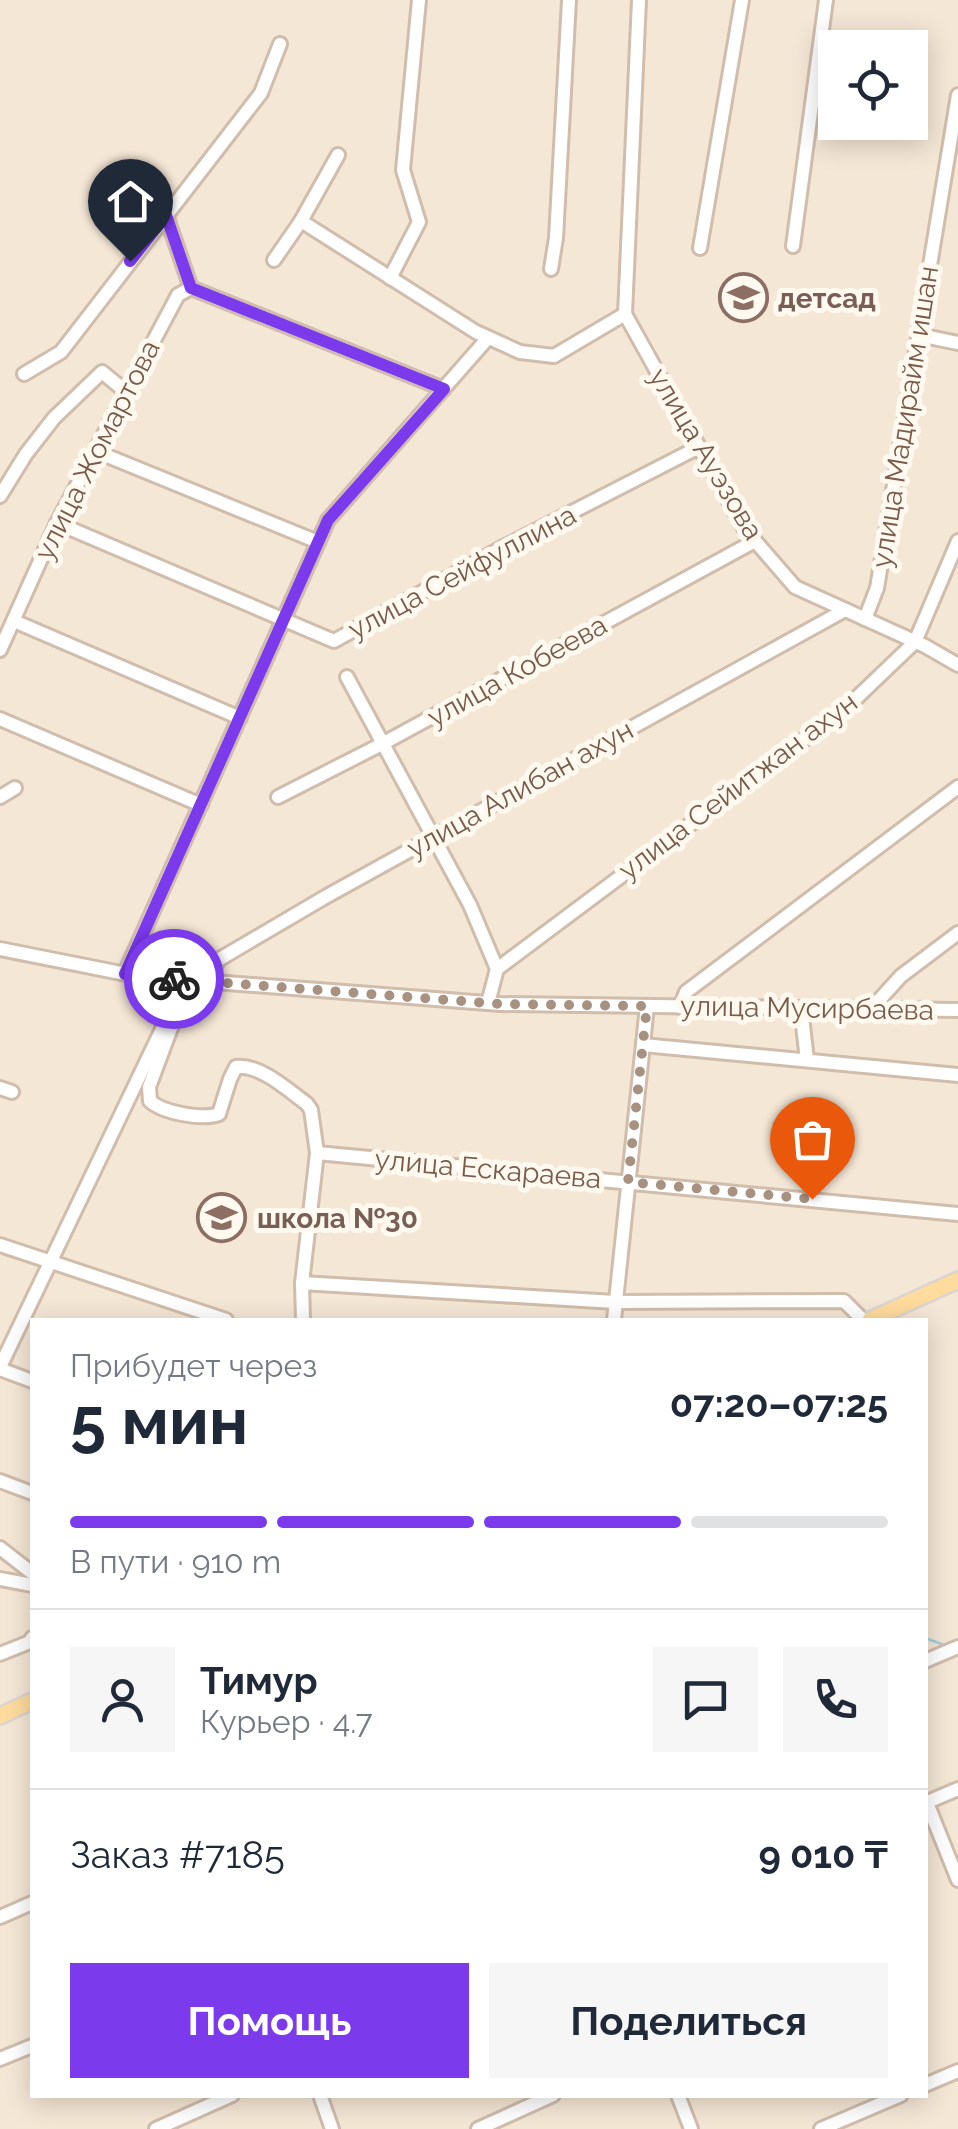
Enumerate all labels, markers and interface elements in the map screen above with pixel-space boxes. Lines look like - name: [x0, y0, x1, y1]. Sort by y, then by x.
- map controls: [818, 30, 928, 140]
- button: locate: [818, 30, 928, 140]
- pin: [88, 159, 173, 262]
- icon: home: [103, 174, 158, 229]
- street label: улица Мадирайм ишан: [865, 264, 945, 570]
- school or university icon: детсад: [717, 272, 769, 324]
- place label: детсад: [778, 282, 876, 315]
- street label: улица Жомартова: [27, 335, 167, 565]
- street label: улица Ауэзова: [642, 362, 770, 546]
- street label: улица Сейфуллина: [343, 498, 581, 646]
- street label: улица Кобеева: [422, 608, 612, 734]
- street label: улица Сейитжан ахун: [612, 685, 864, 887]
- street label: улица Алибан ахун: [401, 713, 639, 865]
- courier: [124, 929, 224, 1029]
- icon: bike: [147, 952, 202, 1007]
- street label: улица Мусирбаева: [680, 989, 934, 1027]
- pin: [770, 1097, 855, 1200]
- icon: bag: [785, 1112, 840, 1167]
- street label: улица Ескараева: [373, 1143, 603, 1195]
- school or university icon: школа №30: [196, 1192, 248, 1244]
- place label: школа №30: [257, 1202, 418, 1235]
- text: Прибудет через: [70, 1347, 317, 1384]
- text: 07:20–07:25: [670, 1381, 888, 1426]
- text: 5 мин: [70, 1383, 248, 1459]
- text: В пути · 910 m: [70, 1543, 281, 1580]
- button: person: [70, 1647, 175, 1752]
- button: chat: [653, 1647, 758, 1752]
- button: phone: [783, 1647, 888, 1752]
- text: Тимур: [200, 1658, 318, 1703]
- text: Курьер · 4.7: [200, 1703, 373, 1740]
- text: Заказ #7185: [70, 1832, 285, 1877]
- text: 9 010 ₸: [758, 1832, 888, 1877]
- button: Помощь: [70, 1963, 469, 2078]
- button: Поделиться: [489, 1963, 888, 2078]

